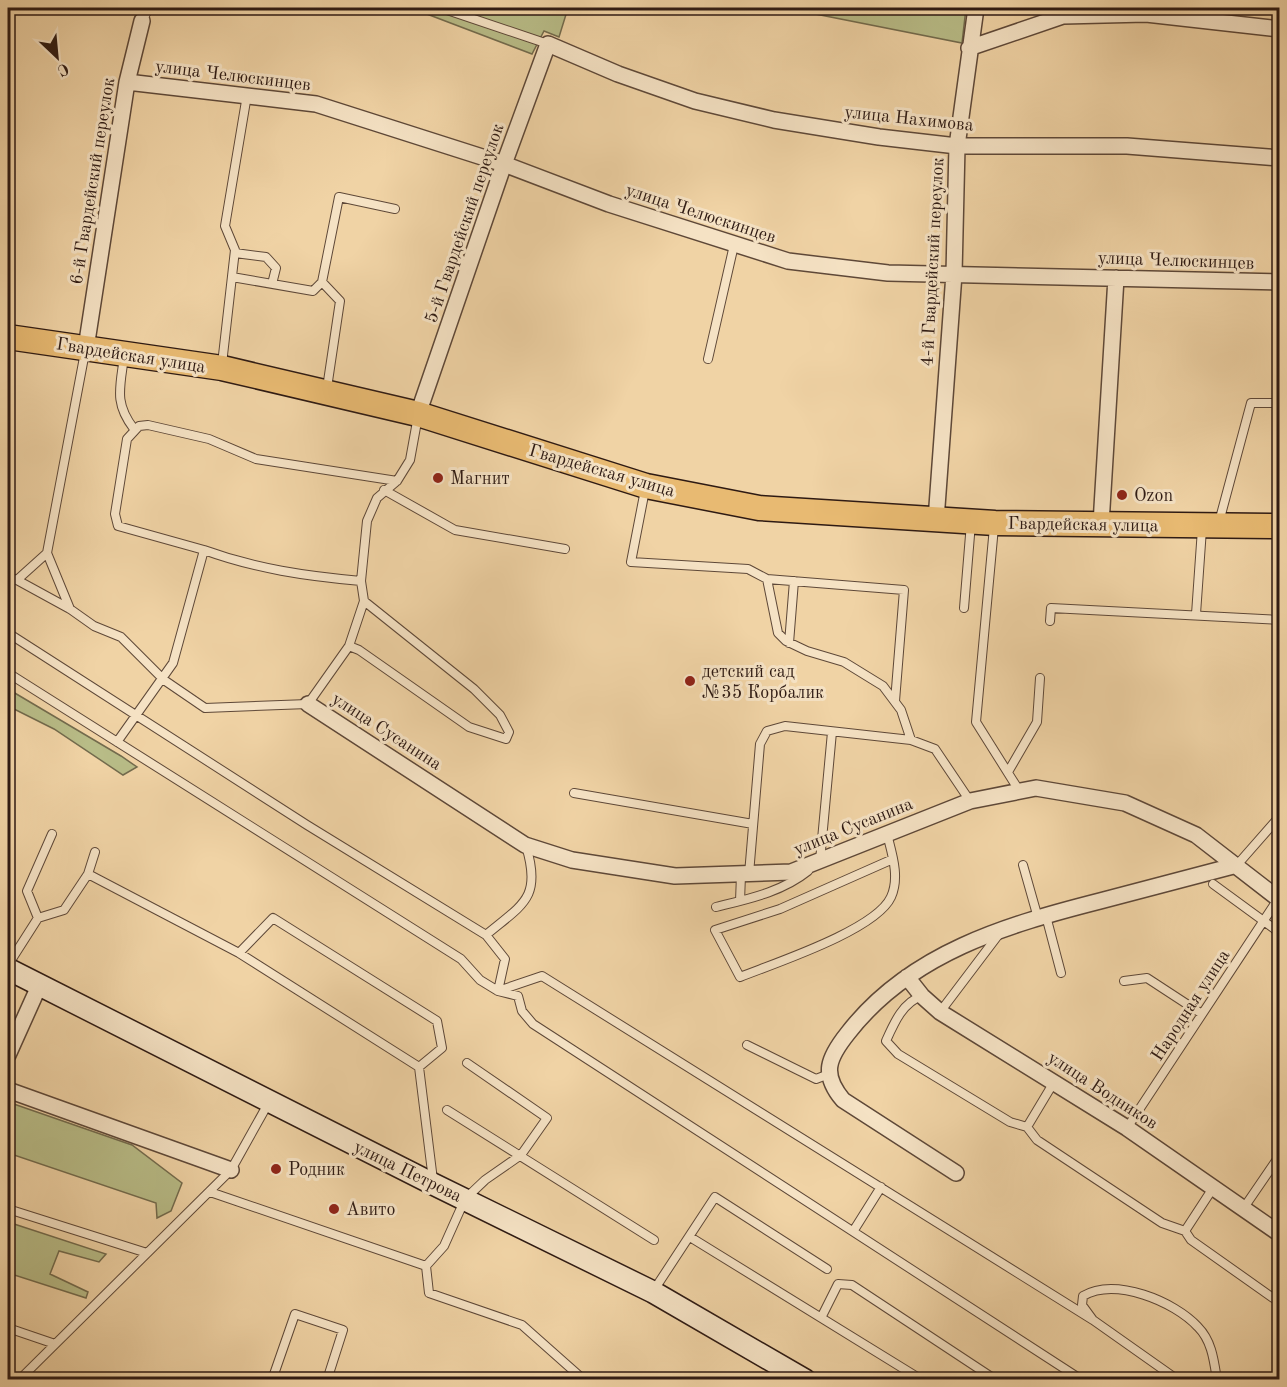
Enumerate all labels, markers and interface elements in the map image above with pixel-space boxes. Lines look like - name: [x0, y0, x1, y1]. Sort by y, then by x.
- north arrow: [27, 27, 87, 87]
- street label: улица Челюскинцев: [154, 58, 312, 94]
- text: С: [54, 59, 71, 78]
- street label: 6-й Гвардейский переулок: [68, 76, 118, 286]
- street label: улица Нахимова: [843, 103, 975, 135]
- street label: 5-й Гвардейский переулок: [422, 121, 508, 325]
- street label: 4-й Гвардейский переулок: [919, 157, 947, 367]
- street label: улица Челюскинцев: [623, 181, 778, 247]
- street label: улица Челюскинцев: [1097, 249, 1255, 273]
- street label: Гвардейская улица: [55, 335, 207, 377]
- street label: Гвардейская улица: [527, 441, 677, 500]
- place label: Магнит: [450, 470, 510, 488]
- marker: Магнит: [431, 471, 445, 485]
- place label: Ozon: [1134, 487, 1173, 505]
- marker: Ozon: [1115, 488, 1129, 502]
- street label: Гвардейская улица: [1007, 515, 1159, 535]
- place label: детский сад №35 Корбалик: [702, 663, 824, 702]
- marker: детский сад №35 Корбалик: [683, 674, 697, 688]
- street label: улица Сусанина: [328, 690, 445, 774]
- street label: улица Сусанина: [791, 795, 916, 859]
- street label: Народная улица: [1148, 947, 1234, 1064]
- street label: улица Водников: [1044, 1049, 1161, 1133]
- street label: улица Петрова: [351, 1138, 465, 1206]
- place label: Родник: [288, 1161, 345, 1179]
- marker: Родник: [269, 1162, 283, 1176]
- place label: Авито: [346, 1201, 396, 1219]
- marker: Авито: [327, 1202, 341, 1216]

